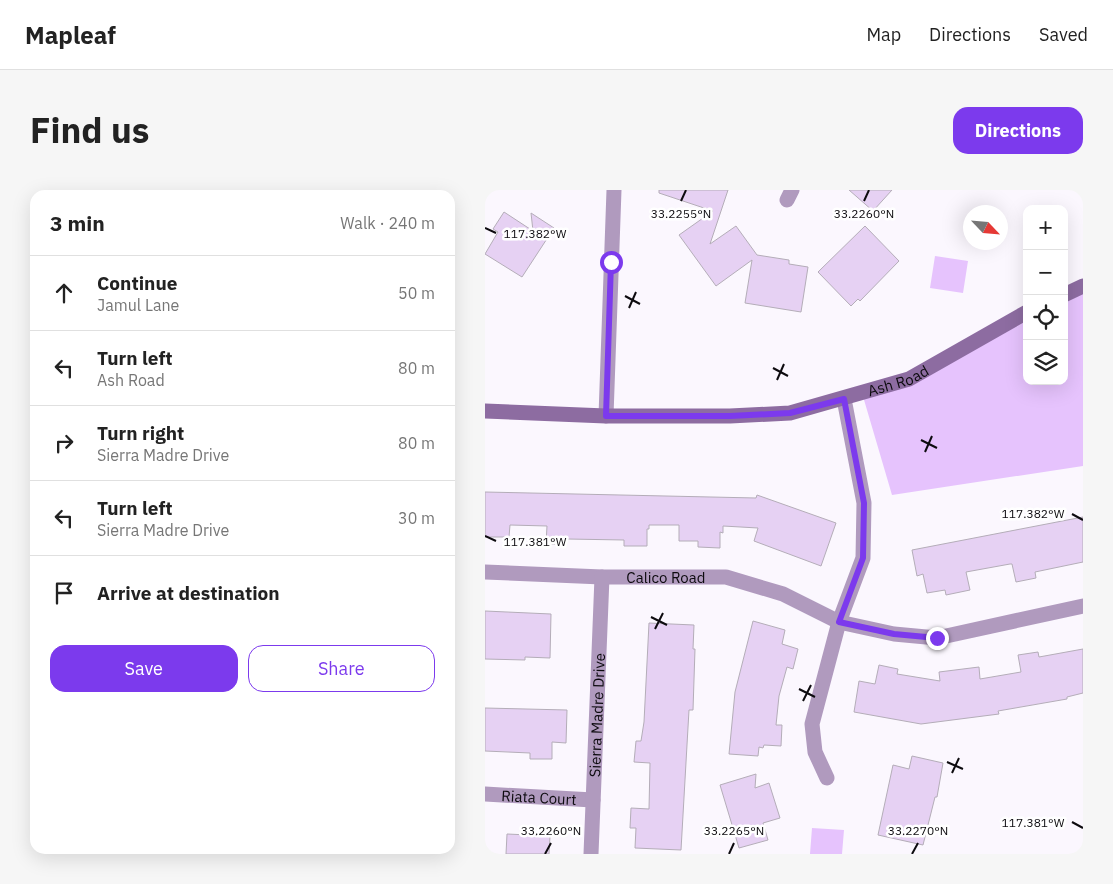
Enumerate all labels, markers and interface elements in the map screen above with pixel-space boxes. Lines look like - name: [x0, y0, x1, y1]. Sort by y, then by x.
- text: Mapleaf: [25, 19, 116, 51]
- text: Map: [866, 23, 901, 46]
- text: Directions: [929, 23, 1011, 46]
- text: Saved: [1039, 23, 1088, 46]
- text: Find us: [30, 107, 149, 153]
- button: Directions: [953, 107, 1083, 154]
- north arrow: [963, 205, 1008, 250]
- map controls: [1023, 205, 1068, 385]
- button: +: [1023, 205, 1068, 250]
- text: 33.2255°N: [651, 206, 711, 221]
- text: 33.2260°N: [834, 206, 894, 221]
- text: 3 min: [50, 209, 105, 237]
- text: Walk · 240 m: [340, 213, 435, 233]
- text: 117.382°W: [504, 226, 567, 241]
- button: −: [1023, 250, 1068, 295]
- route start: [600, 251, 623, 274]
- text: Continue: [97, 271, 177, 295]
- icon: ahead: [50, 279, 78, 307]
- text: 50 m: [398, 283, 435, 303]
- text: Jamul Lane: [97, 295, 179, 315]
- button: locate: [1023, 295, 1068, 340]
- button: layers: [1023, 340, 1068, 385]
- text: Turn left: [97, 346, 173, 370]
- icon: left: [50, 354, 78, 382]
- text: 80 m: [398, 358, 435, 378]
- street label: Ash Road: [865, 360, 932, 400]
- text: Ash Road: [97, 370, 165, 390]
- text: Turn right: [97, 421, 184, 445]
- icon: right: [50, 429, 78, 457]
- text: 80 m: [398, 433, 435, 453]
- text: Sierra Madre Drive: [97, 445, 229, 465]
- text: Turn left: [97, 496, 173, 520]
- icon: left: [50, 504, 78, 532]
- text: 117.382°W: [1002, 506, 1065, 521]
- text: 30 m: [398, 508, 435, 528]
- text: Sierra Madre Drive: [97, 520, 229, 540]
- text: 117.381°W: [504, 534, 567, 549]
- street label: Calico Road: [626, 568, 705, 587]
- icon: arrive: [50, 579, 78, 607]
- text: Arrive at destination: [97, 581, 280, 605]
- route end: [926, 627, 949, 650]
- button: Save: [50, 645, 238, 692]
- button: Share: [248, 645, 435, 692]
- street label: Sierra Madre Drive: [585, 653, 608, 778]
- street label: Riata Court: [501, 785, 577, 809]
- text: 117.381°W: [1002, 815, 1065, 830]
- text: 33.2260°N: [521, 823, 581, 838]
- text: 33.2265°N: [704, 823, 764, 838]
- text: 33.2270°N: [888, 823, 948, 838]

